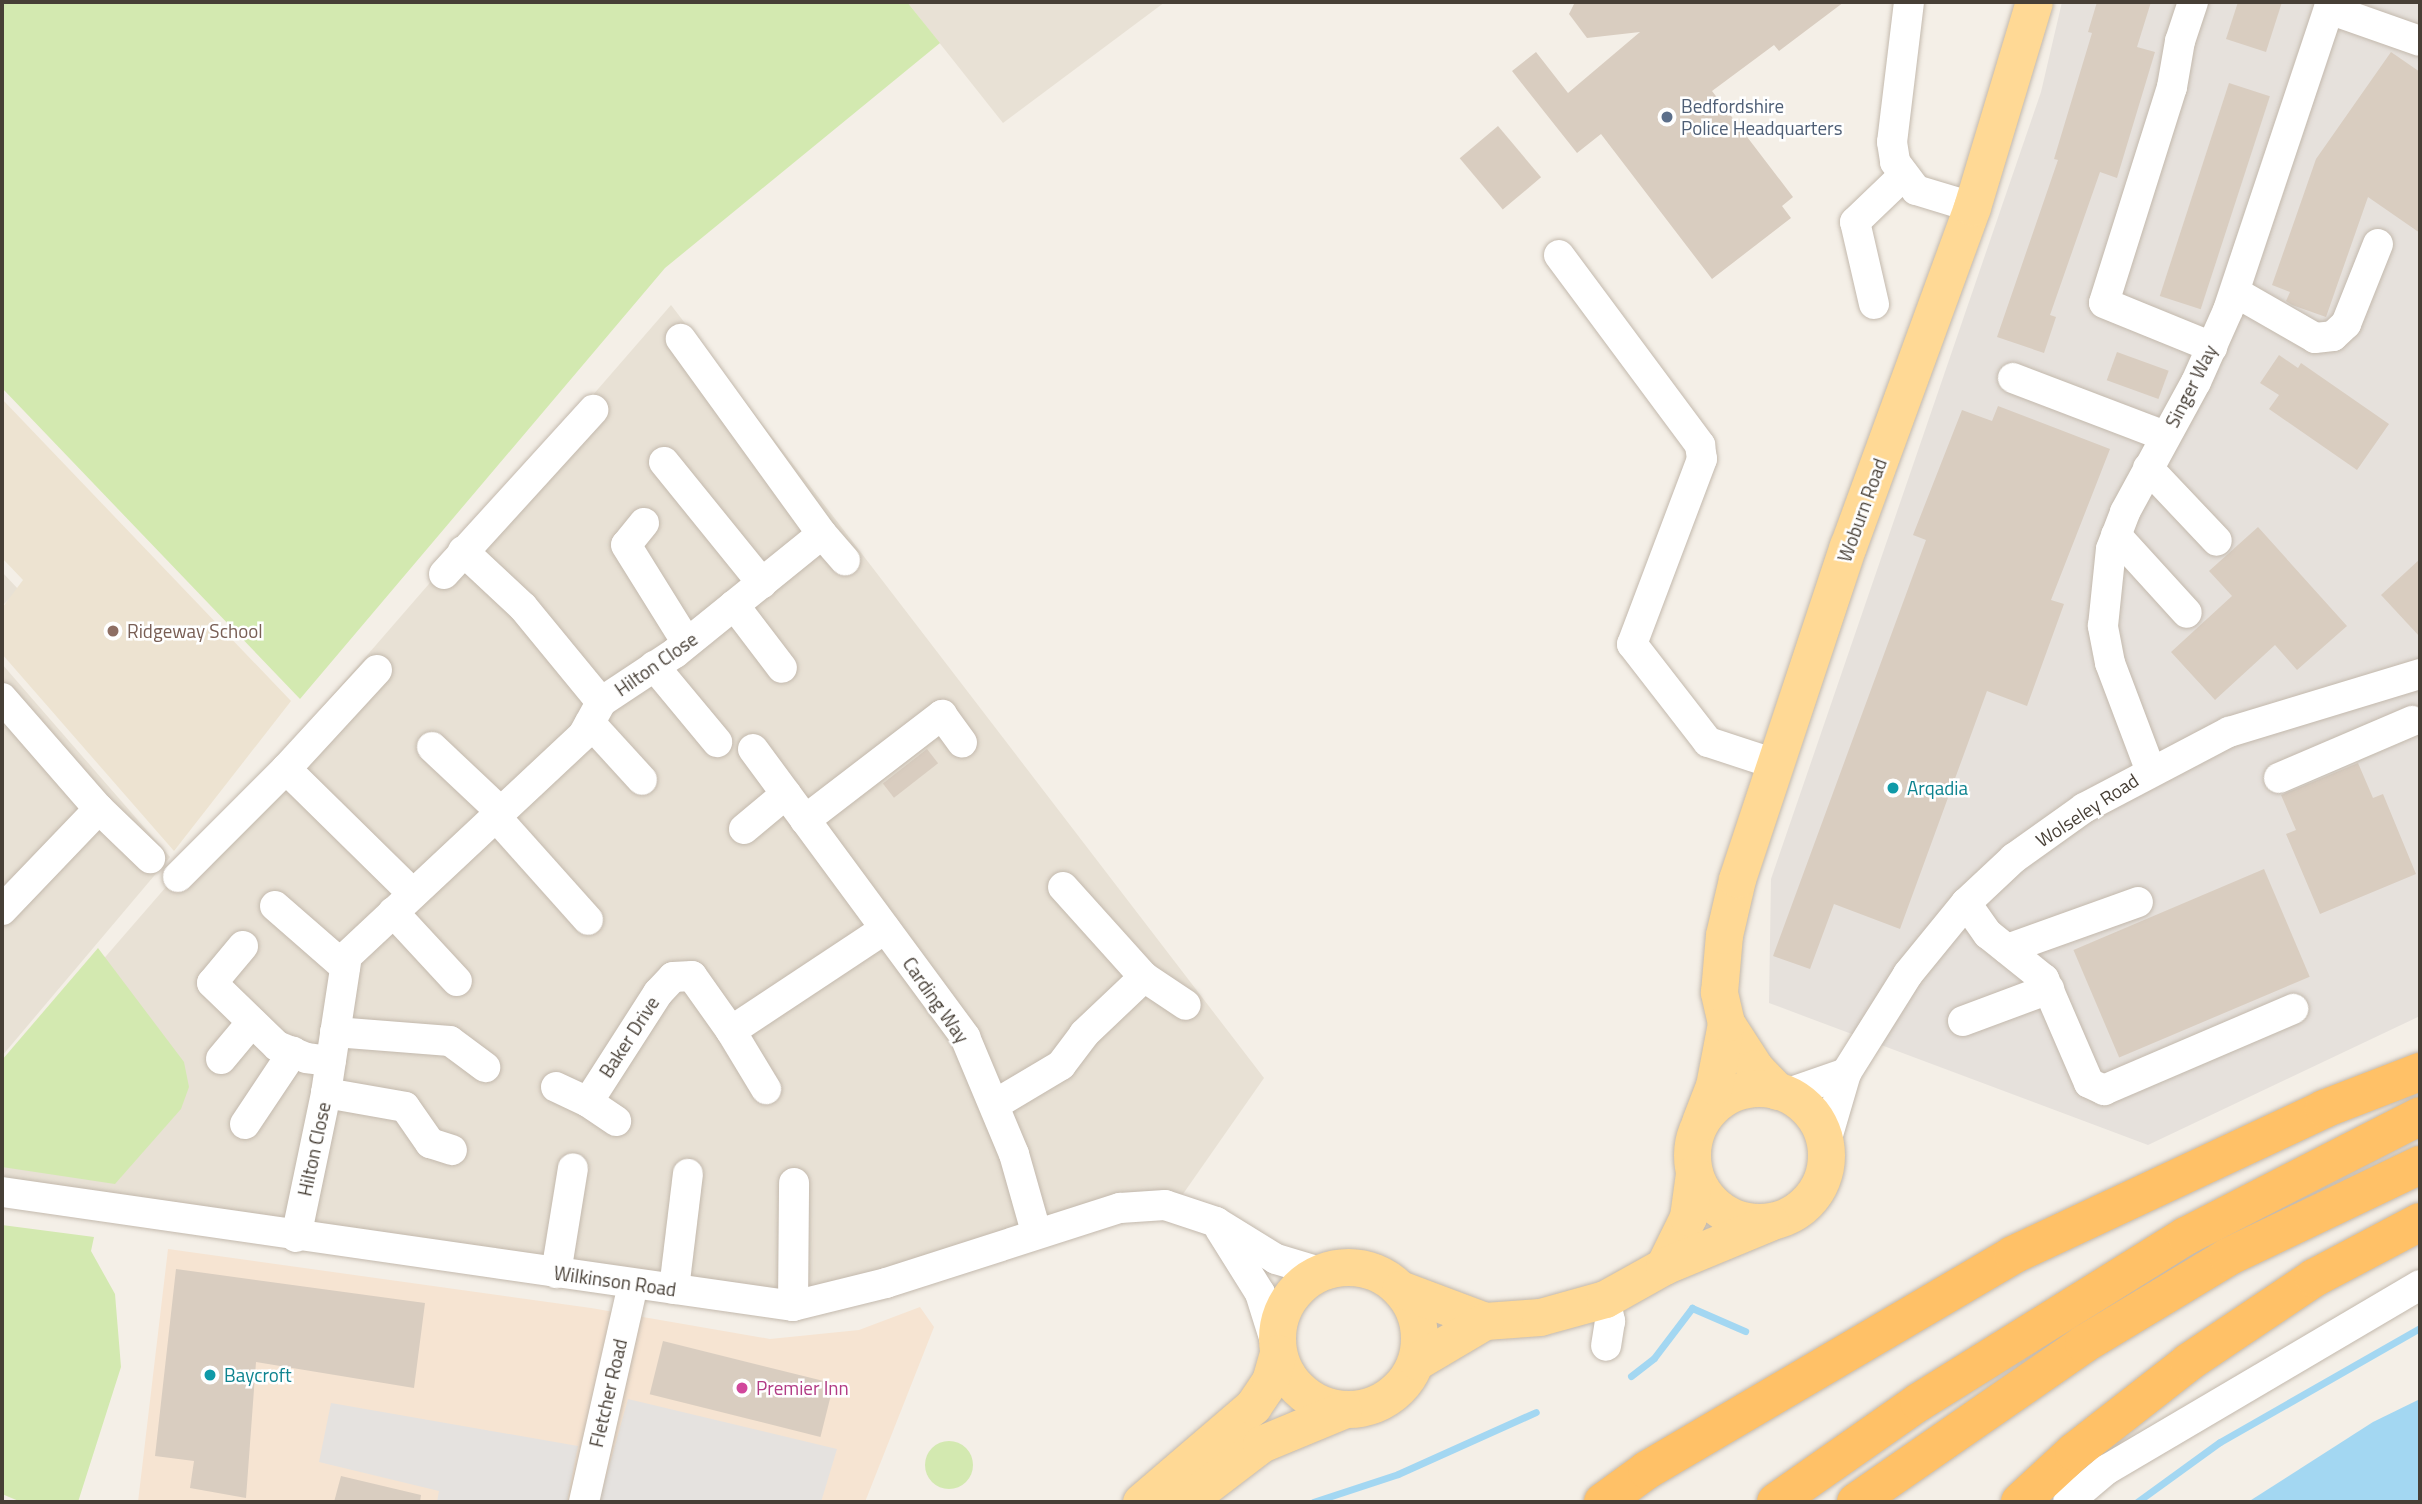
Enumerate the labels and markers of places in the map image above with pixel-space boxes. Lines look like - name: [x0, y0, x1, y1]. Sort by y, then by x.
- place label: Bedfordshire Police Headquarters: [1681, 95, 1842, 139]
- marker: Bedfordshire Police Headquarters: [1659, 109, 1675, 125]
- place label: Ridgeway School: [127, 620, 263, 642]
- marker: Ridgeway School: [105, 623, 121, 639]
- place label: Arqadia: [1907, 777, 1968, 799]
- marker: Arqadia: [1885, 780, 1901, 796]
- place label: Baycroft: [224, 1364, 292, 1386]
- marker: Baycroft: [202, 1367, 218, 1383]
- place label: Premier Inn: [756, 1377, 849, 1399]
- marker: Premier Inn: [734, 1380, 750, 1396]

